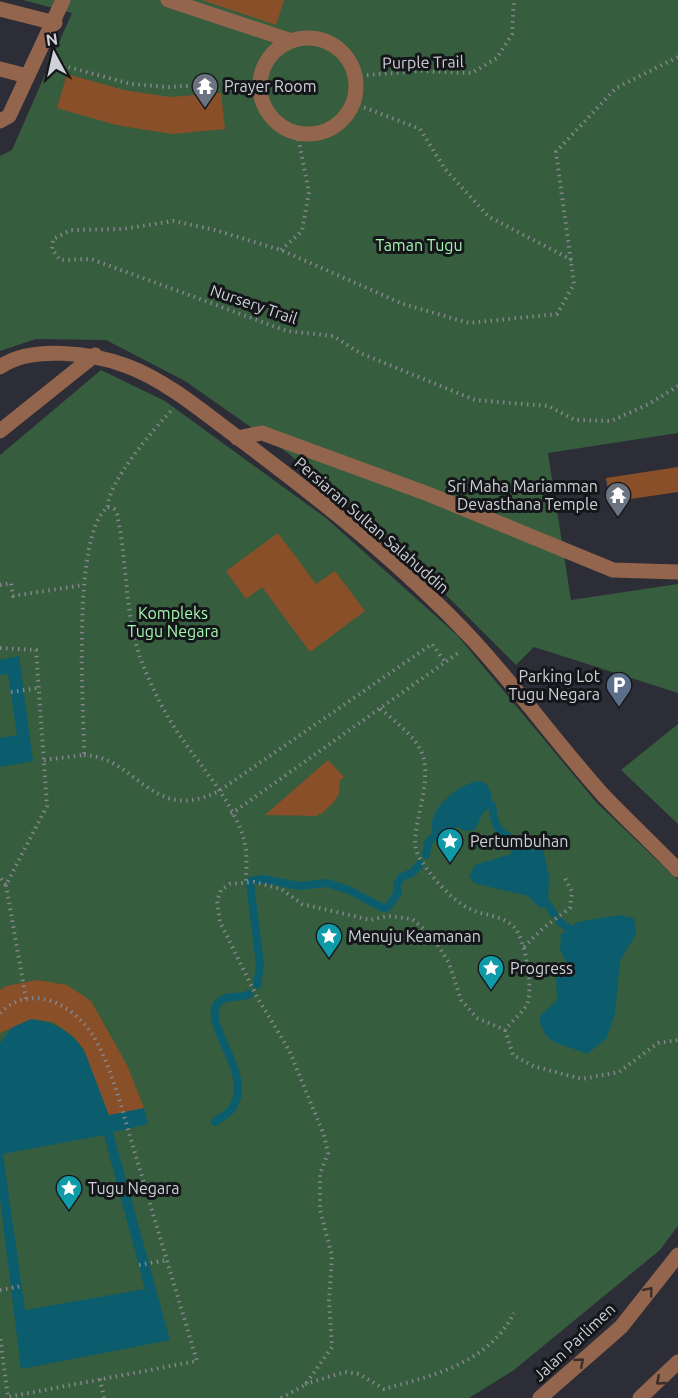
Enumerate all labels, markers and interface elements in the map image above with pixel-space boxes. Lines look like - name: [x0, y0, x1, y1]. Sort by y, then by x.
- north arrow: [24, 24, 84, 84]
- text: N: [45, 29, 59, 49]
- street label: Purple Trail: [382, 52, 464, 72]
- temple icon: Prayer Room: [190, 71, 220, 109]
- place label: Prayer Room: [224, 77, 317, 95]
- park label: Taman Tugu: [375, 236, 463, 254]
- street label: Nursery Trail: [208, 281, 300, 327]
- street label: Persiaran Sultan Salahuddin: [291, 453, 453, 597]
- place label: Sri Maha Mariamman Devasthana Temple: [448, 477, 598, 513]
- temple icon: Sri Maha Mariamman Devasthana Temple: [603, 480, 633, 518]
- park label: Kompleks Tugu Negara: [127, 604, 219, 640]
- place label: Parking Lot Tugu Negara: [508, 667, 601, 703]
- parking icon: Parking Lot Tugu Negara: [604, 670, 634, 708]
- place icon: Pertumbuhan: [435, 826, 465, 864]
- place label: Pertumbuhan: [470, 832, 568, 850]
- place icon: Menuju Keamanan: [314, 921, 344, 959]
- place label: Menuju Keamanan: [348, 927, 481, 945]
- place icon: Progress: [476, 953, 506, 991]
- place label: Progress: [510, 959, 573, 977]
- place icon: Tugu Negara: [54, 1173, 84, 1211]
- place label: Tugu Negara: [88, 1179, 180, 1197]
- one-way arrow: [642, 1287, 653, 1298]
- street label: Jalan Parlimen: [529, 1300, 619, 1384]
- one-way arrow: [573, 1359, 584, 1370]
- one-way arrow: [656, 1374, 667, 1385]

